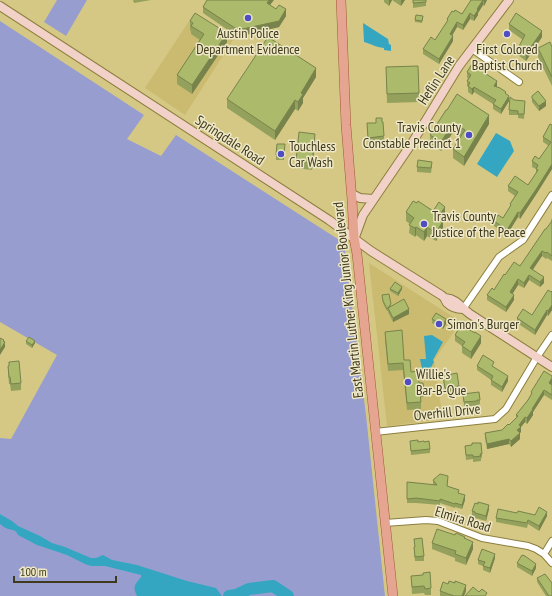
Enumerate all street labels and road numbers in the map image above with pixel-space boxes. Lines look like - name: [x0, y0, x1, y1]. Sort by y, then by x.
- street label: Heflin Lane: [413, 52, 459, 108]
- street label: Springdale Road: [192, 111, 268, 169]
- street label: East Martin Luther King Junior Boulevard: [329, 201, 367, 399]
- street label: Overhill Drive: [413, 400, 481, 424]
- street label: Elmira Road: [433, 502, 493, 536]

